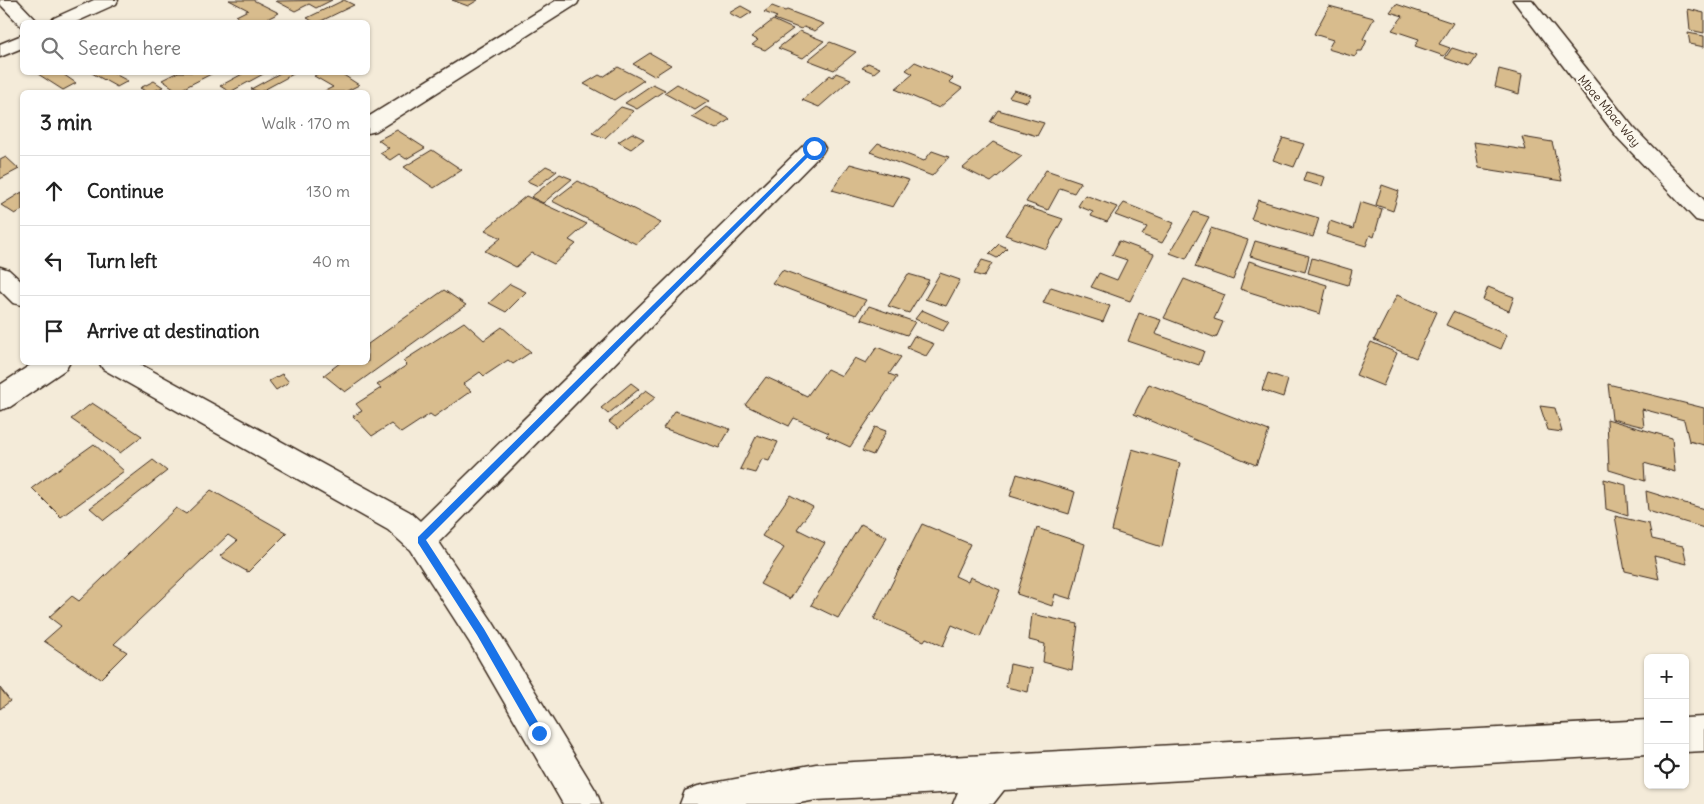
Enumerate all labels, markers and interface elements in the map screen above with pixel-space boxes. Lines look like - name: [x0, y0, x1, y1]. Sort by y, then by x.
- search box: [20, 20, 370, 75]
- icon: search: [38, 34, 66, 62]
- text: Search here: [78, 36, 181, 60]
- street label: Mbae Mbae Way: [1575, 72, 1644, 150]
- text: 3 min: [40, 109, 92, 136]
- text: Walk · 170 m: [261, 113, 350, 133]
- route start: [803, 137, 826, 160]
- icon: ahead: [40, 177, 68, 205]
- text: Continue: [87, 179, 164, 203]
- text: 130 m: [306, 181, 350, 201]
- icon: left: [40, 247, 68, 275]
- text: Turn left: [87, 249, 157, 273]
- text: 40 m: [312, 251, 350, 271]
- icon: arrive: [40, 317, 68, 345]
- text: Arrive at destination: [87, 319, 260, 343]
- map controls: [1644, 654, 1689, 789]
- button: +: [1644, 654, 1689, 699]
- button: −: [1644, 699, 1689, 744]
- route end: [528, 722, 551, 745]
- button: locate: [1644, 744, 1689, 789]

